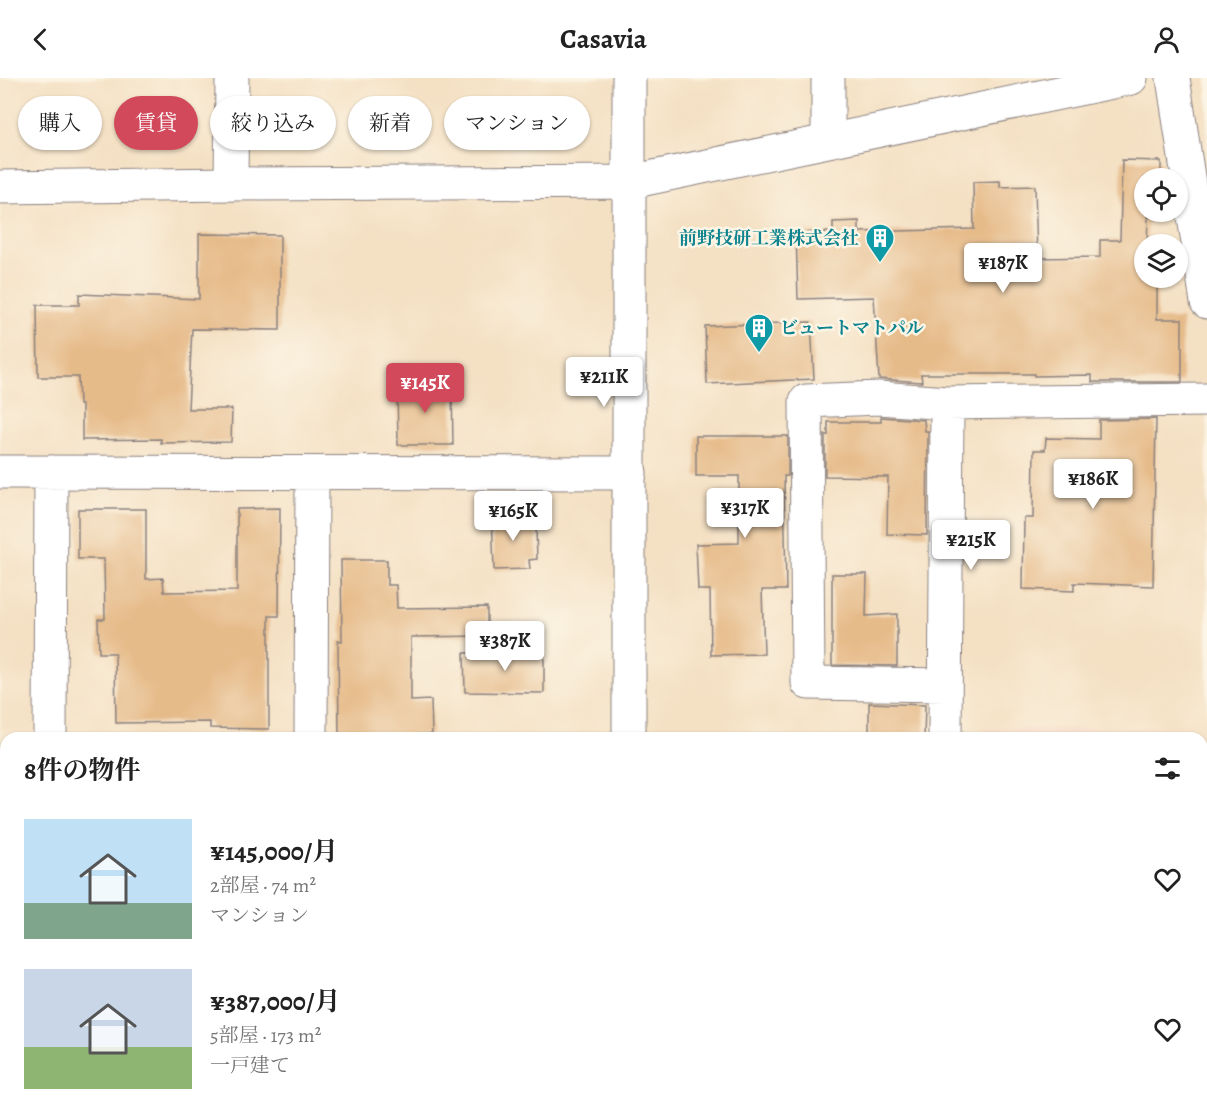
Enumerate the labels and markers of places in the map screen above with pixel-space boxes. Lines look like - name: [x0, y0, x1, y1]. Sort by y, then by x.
- building icon: 前野技研工業株式会社: [864, 222, 896, 264]
- place label: 前野技研工業株式会社: [679, 226, 859, 250]
- pin: ¥187K: [961, 243, 1045, 294]
- building icon: ビュートマトパル: [743, 312, 775, 354]
- place label: ビュートマトパル: [780, 316, 924, 340]
- pin: ¥211K: [562, 357, 646, 408]
- pin: ¥145K: [383, 363, 467, 414]
- pin: ¥186K: [1051, 459, 1135, 510]
- pin: ¥317K: [703, 488, 787, 539]
- pin: ¥165K: [471, 491, 555, 542]
- pin: ¥215K: [929, 520, 1013, 571]
- pin: ¥387K: [463, 621, 547, 672]

